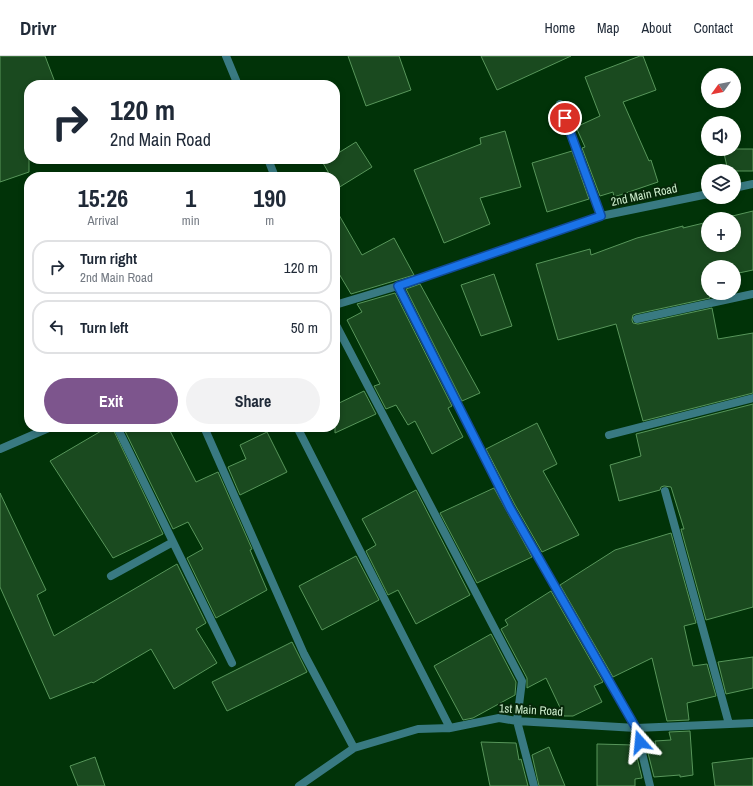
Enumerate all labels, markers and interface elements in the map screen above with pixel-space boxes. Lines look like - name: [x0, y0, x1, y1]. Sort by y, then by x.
- text: Drivr: [20, 15, 56, 41]
- text: Home: [544, 19, 575, 37]
- text: Map: [597, 19, 619, 37]
- text: About: [641, 19, 671, 37]
- text: Contact: [693, 19, 733, 37]
- north arrow: [701, 68, 741, 108]
- map controls: [701, 68, 741, 300]
- text: 120 m: [110, 91, 175, 129]
- icon: right: [44, 96, 96, 148]
- pin: [548, 101, 582, 135]
- icon: arrive: [554, 107, 576, 129]
- button: sound: [701, 116, 741, 156]
- text: 2nd Main Road: [110, 127, 211, 152]
- button: layers: [701, 164, 741, 204]
- street label: 2nd Main Road: [609, 180, 679, 210]
- text: 15:26: [78, 182, 128, 214]
- text: 1: [185, 182, 196, 214]
- text: 190: [253, 182, 286, 214]
- text: Arrival: [88, 212, 118, 229]
- text: min: [182, 212, 200, 229]
- text: m: [265, 212, 274, 229]
- button: +: [701, 212, 741, 252]
- text: Turn right: [80, 248, 137, 269]
- icon: right: [46, 256, 68, 278]
- text: 120 m: [284, 257, 318, 278]
- button: −: [701, 260, 741, 300]
- text: 2nd Main Road: [80, 269, 153, 286]
- icon: left: [46, 316, 68, 338]
- text: Turn left: [80, 317, 128, 338]
- text: 50 m: [291, 317, 318, 338]
- button: Exit: [44, 378, 178, 424]
- button: Share: [186, 378, 320, 424]
- street label: 1st Main Road: [499, 700, 563, 720]
- position arrow: [619, 721, 661, 763]

